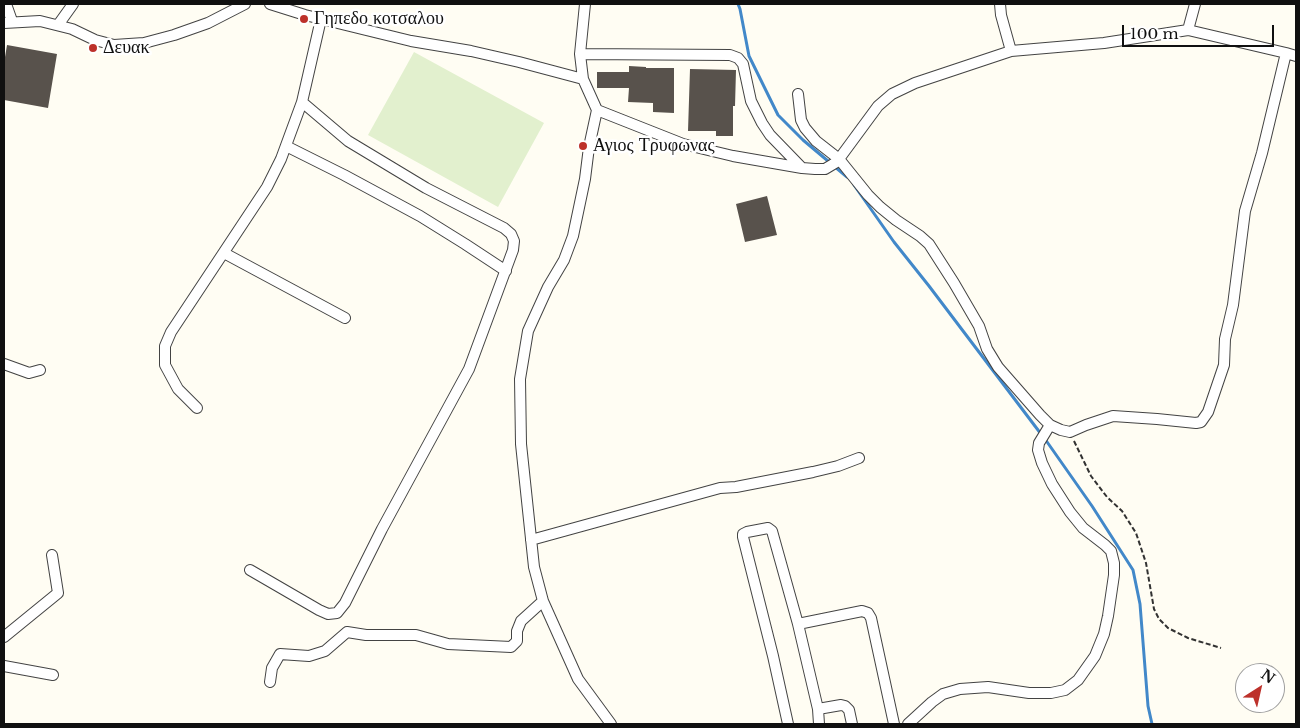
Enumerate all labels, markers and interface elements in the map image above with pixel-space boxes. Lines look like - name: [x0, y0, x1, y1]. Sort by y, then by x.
- place label: Γηπεδο κοτσαλου: [314, 8, 444, 30]
- marker: Γηπεδο κοτσαλου: [298, 13, 310, 25]
- scale bar: [1125, 15, 1278, 47]
- text: 100 m: [1130, 24, 1179, 43]
- place label: Δευακ: [103, 37, 150, 59]
- marker: Δευακ: [87, 42, 99, 54]
- place label: Αγιος Τρυφωνας: [593, 135, 715, 157]
- marker: Αγιος Τρυφωνας: [577, 140, 589, 152]
- north arrow: [1235, 663, 1285, 713]
- text: N: [1257, 665, 1279, 688]

